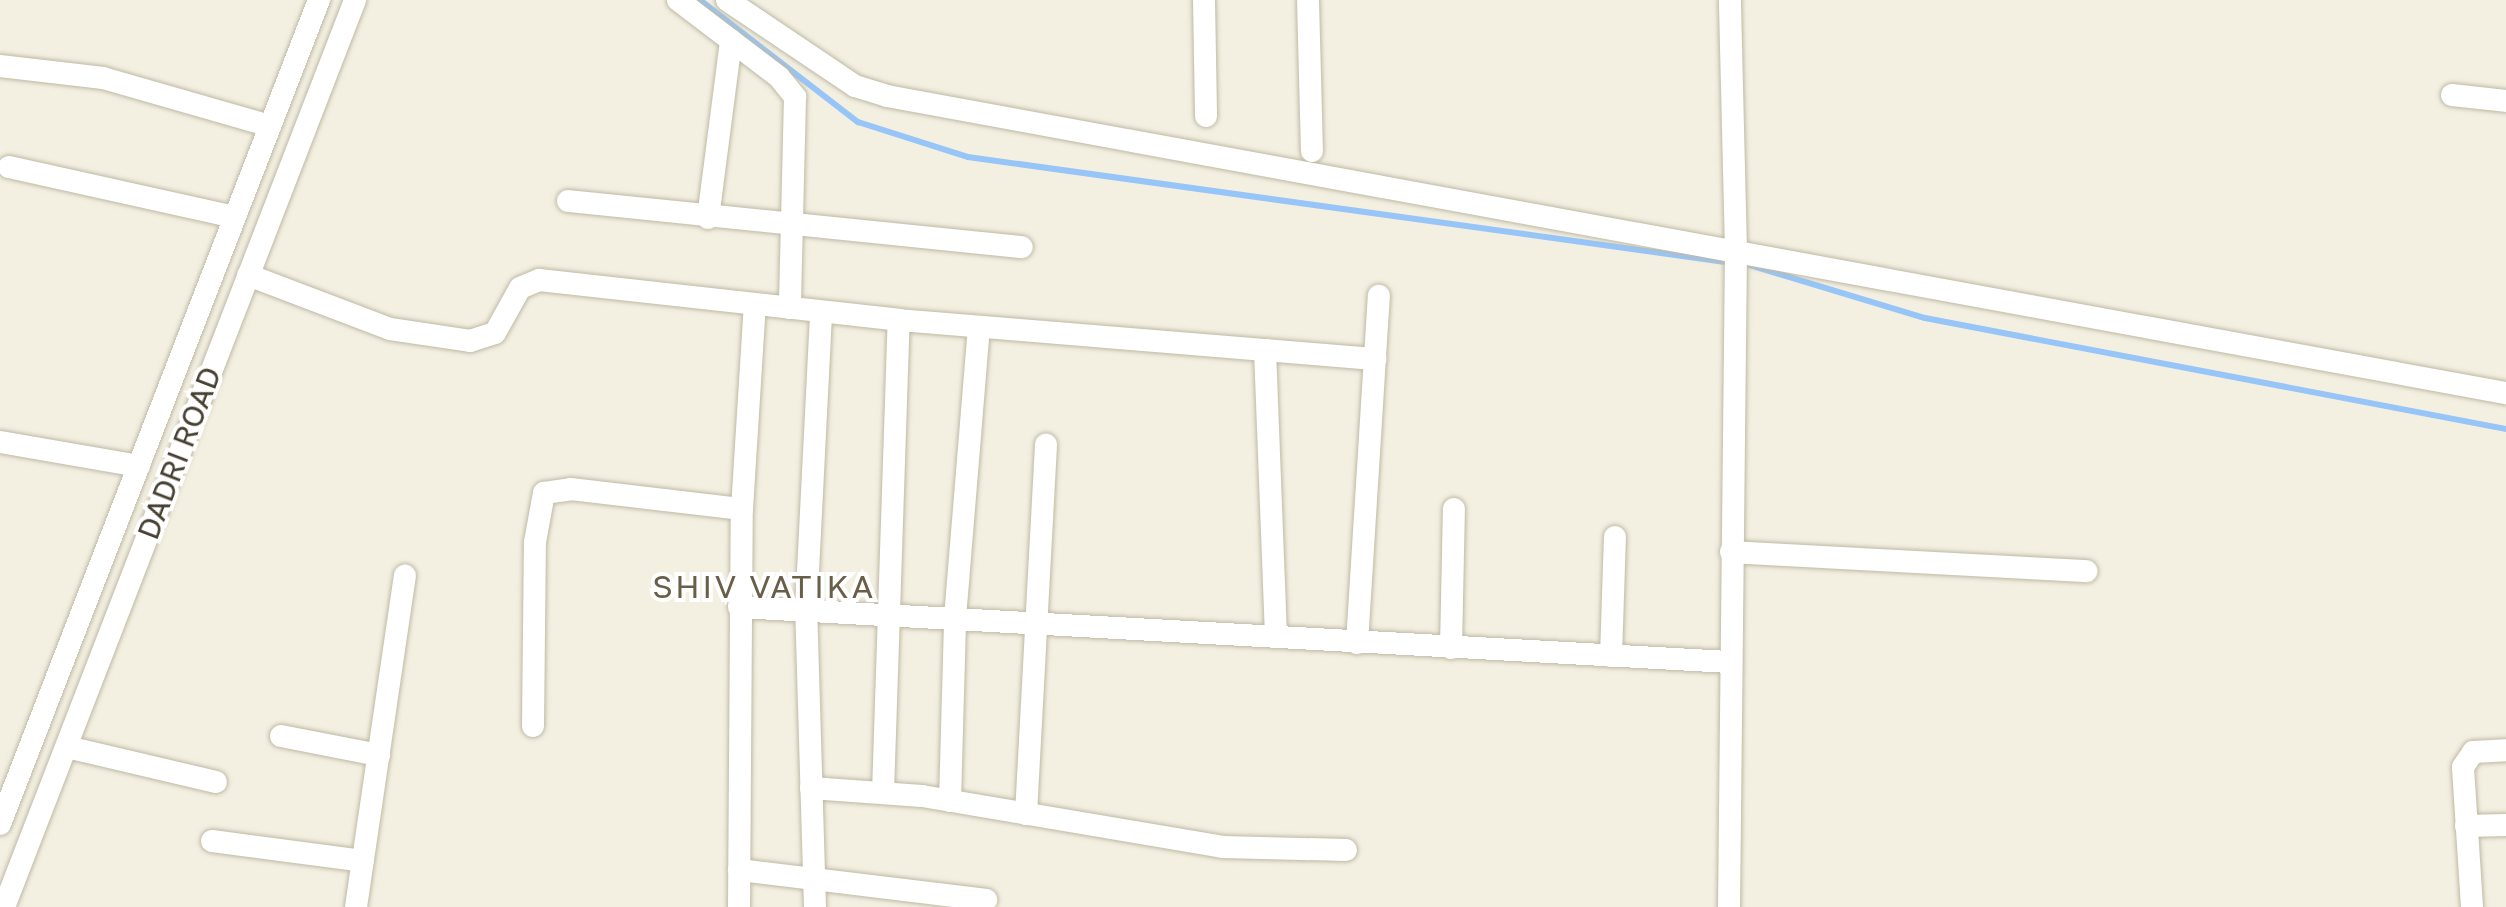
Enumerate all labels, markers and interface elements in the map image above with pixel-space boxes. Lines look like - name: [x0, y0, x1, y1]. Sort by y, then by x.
- street label: DADRI ROAD: [130, 362, 228, 544]
- district label: SHIV VATIKA: [652, 567, 876, 605]

